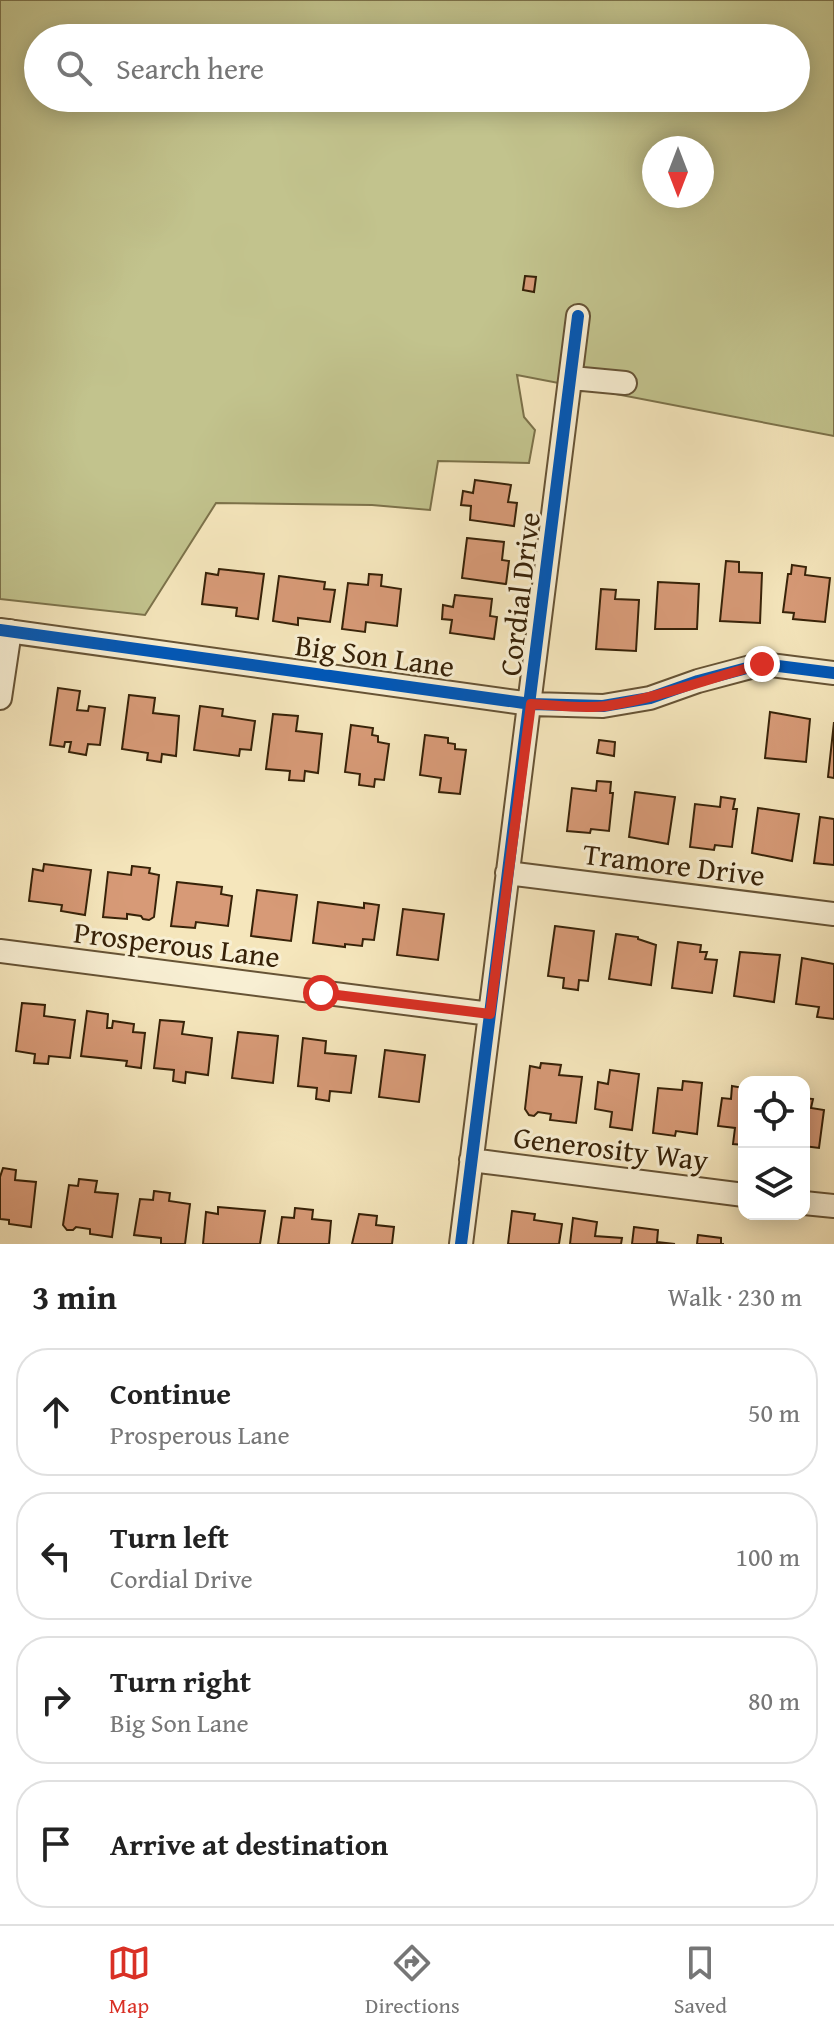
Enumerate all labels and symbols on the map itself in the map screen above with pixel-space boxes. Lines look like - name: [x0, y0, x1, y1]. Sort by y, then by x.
- north arrow: [642, 136, 714, 208]
- street label: Cordial Drive: [487, 510, 551, 678]
- street label: Big Son Lane: [293, 622, 457, 688]
- route end: [744, 646, 780, 682]
- street label: Tramore Drive: [581, 831, 767, 897]
- street label: Prosperous Lane: [71, 910, 283, 978]
- route start: [303, 975, 339, 1011]
- street label: Generosity Way: [511, 1114, 711, 1182]

